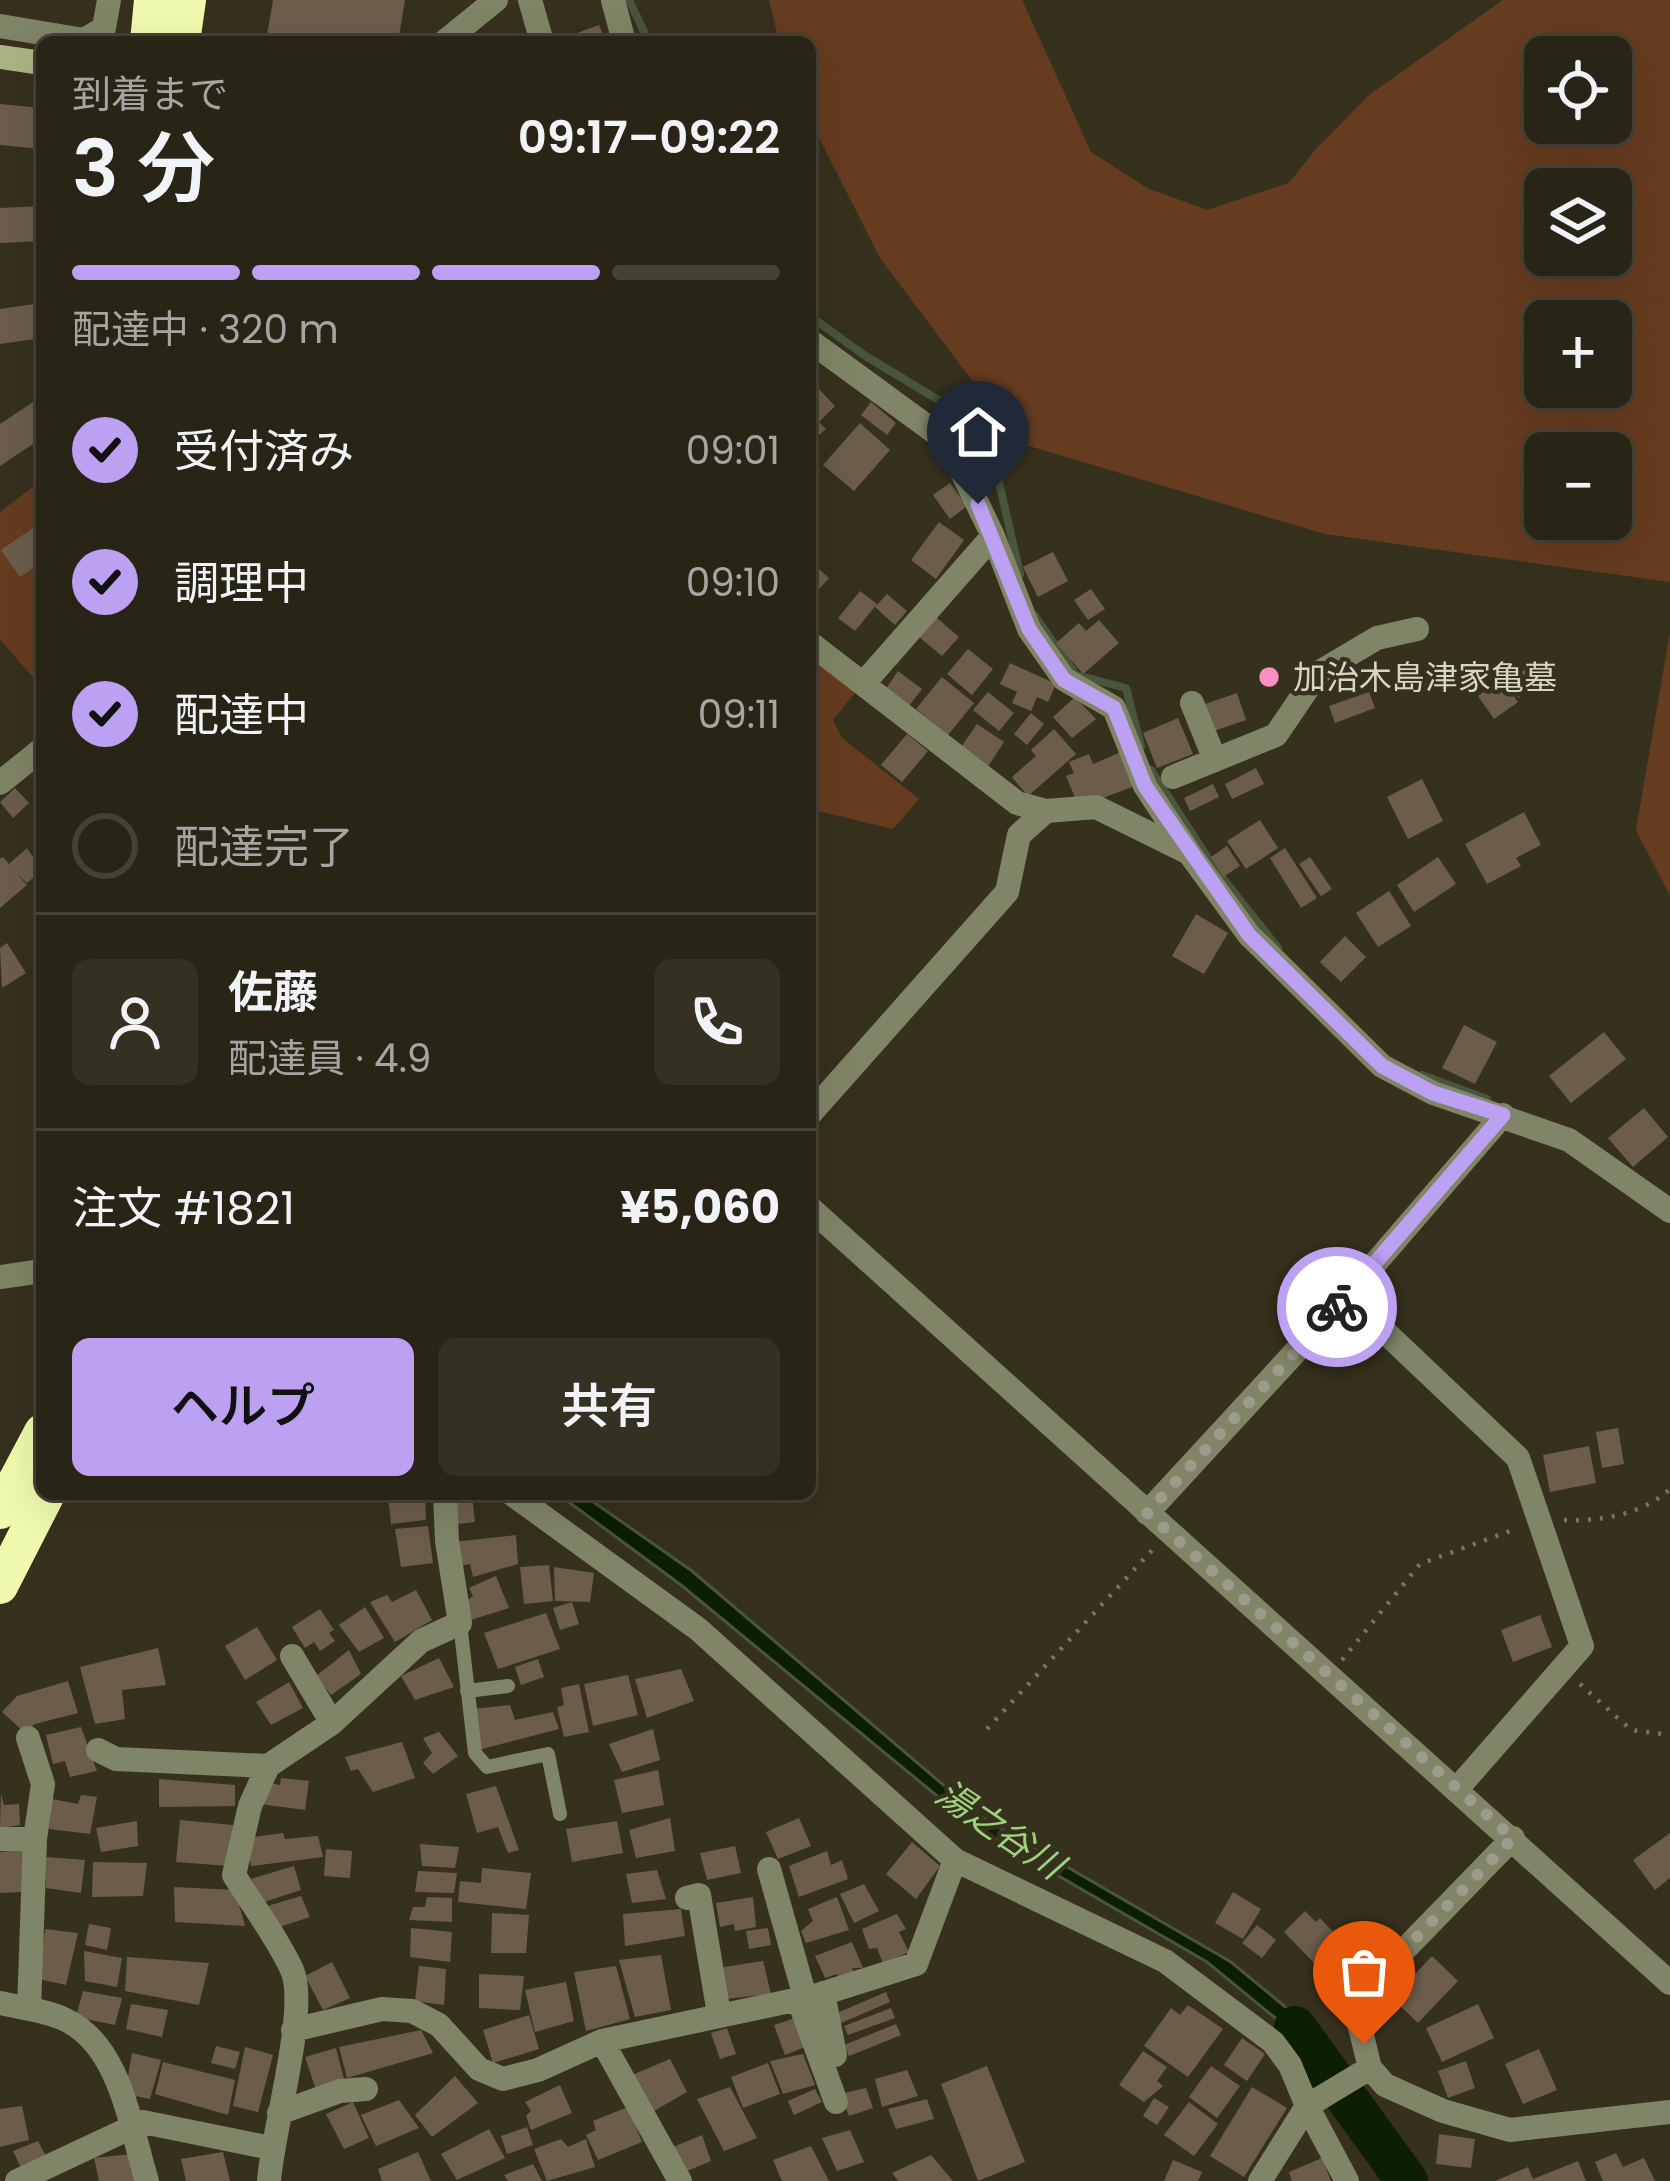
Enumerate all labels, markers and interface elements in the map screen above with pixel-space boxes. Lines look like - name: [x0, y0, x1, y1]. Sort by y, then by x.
- map controls: [1524, 36, 1632, 540]
- button: locate: [1524, 36, 1632, 144]
- text: 到着まで: [72, 67, 228, 122]
- text: 09:17–09:22: [518, 106, 780, 169]
- text: 3 分: [72, 114, 215, 223]
- button: layers: [1524, 168, 1632, 276]
- button: +: [1524, 300, 1632, 408]
- text: 配達中 · 320 m: [72, 302, 339, 357]
- pin: [927, 381, 1029, 504]
- icon: home: [945, 399, 1011, 465]
- icon: check: [72, 417, 138, 483]
- text: 受付済み: [174, 420, 354, 483]
- text: 09:01: [686, 423, 780, 478]
- button: −: [1524, 432, 1632, 540]
- icon: check: [72, 549, 138, 615]
- text: 調理中: [174, 552, 309, 615]
- text: 09:10: [686, 555, 780, 610]
- place label: 加治木島津家亀墓: [1293, 654, 1557, 701]
- marker: 加治木島津家亀墓: [1256, 664, 1282, 690]
- icon: check: [72, 681, 138, 747]
- text: 配達中: [174, 684, 309, 747]
- text: 09:11: [698, 687, 780, 742]
- text: 配達完了: [174, 816, 354, 879]
- button: person: [72, 959, 198, 1085]
- button: phone: [654, 959, 780, 1085]
- text: 佐藤: [228, 961, 318, 1024]
- text: 配達員 · 4.9: [228, 1031, 431, 1086]
- text: ¥5,060: [620, 1176, 780, 1239]
- text: 注文 #1821: [72, 1177, 295, 1240]
- courier: [1277, 1247, 1397, 1367]
- icon: bike: [1304, 1274, 1370, 1340]
- button: ヘルプ: [72, 1338, 414, 1476]
- button: 共有: [438, 1338, 780, 1476]
- water label: 湯之谷川: [926, 1768, 1077, 1893]
- pin: [1313, 1921, 1415, 2044]
- icon: bag: [1331, 1939, 1397, 2005]

